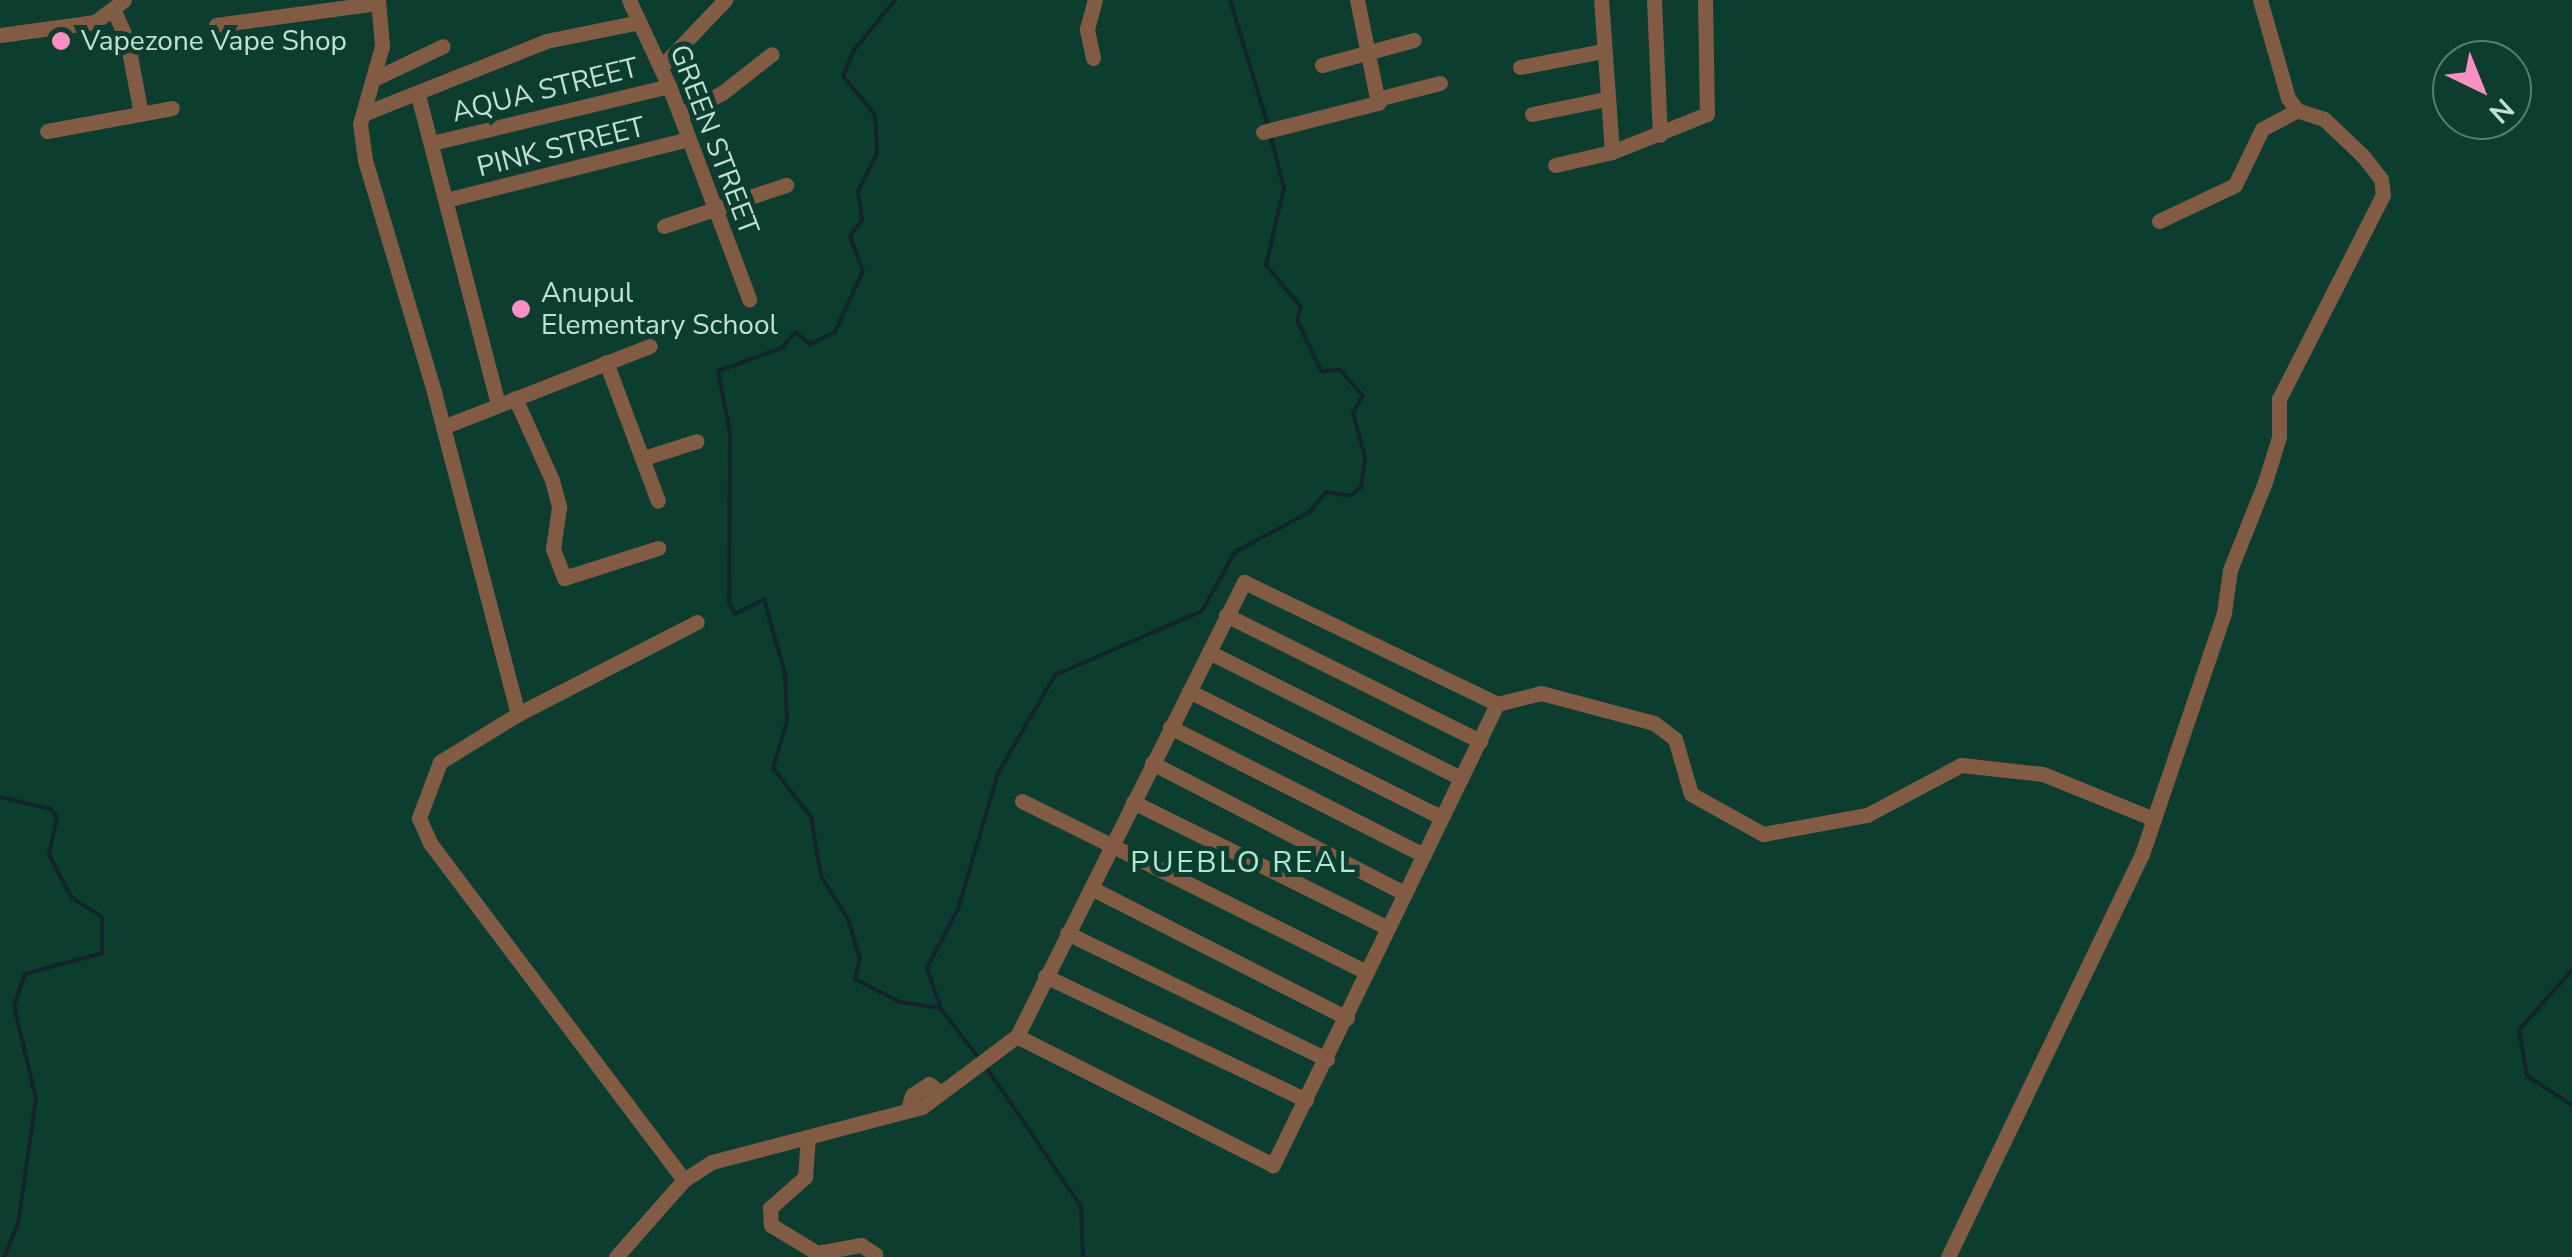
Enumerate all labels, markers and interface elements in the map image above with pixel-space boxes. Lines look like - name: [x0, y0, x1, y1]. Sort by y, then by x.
- place label: Vapezone Vape Shop: [81, 24, 347, 58]
- marker: Vapezone Vape Shop: [50, 30, 72, 52]
- street label: GREEN STREET: [662, 40, 766, 240]
- north arrow: [2432, 40, 2532, 140]
- street label: AQUA STREET: [448, 51, 642, 129]
- text: N: [2480, 89, 2522, 132]
- street label: PINK STREET: [474, 110, 648, 184]
- place label: Anupul Elementary School: [541, 276, 778, 342]
- marker: Anupul Elementary School: [510, 298, 532, 320]
- district label: PUEBLO REAL: [1130, 845, 1358, 881]

